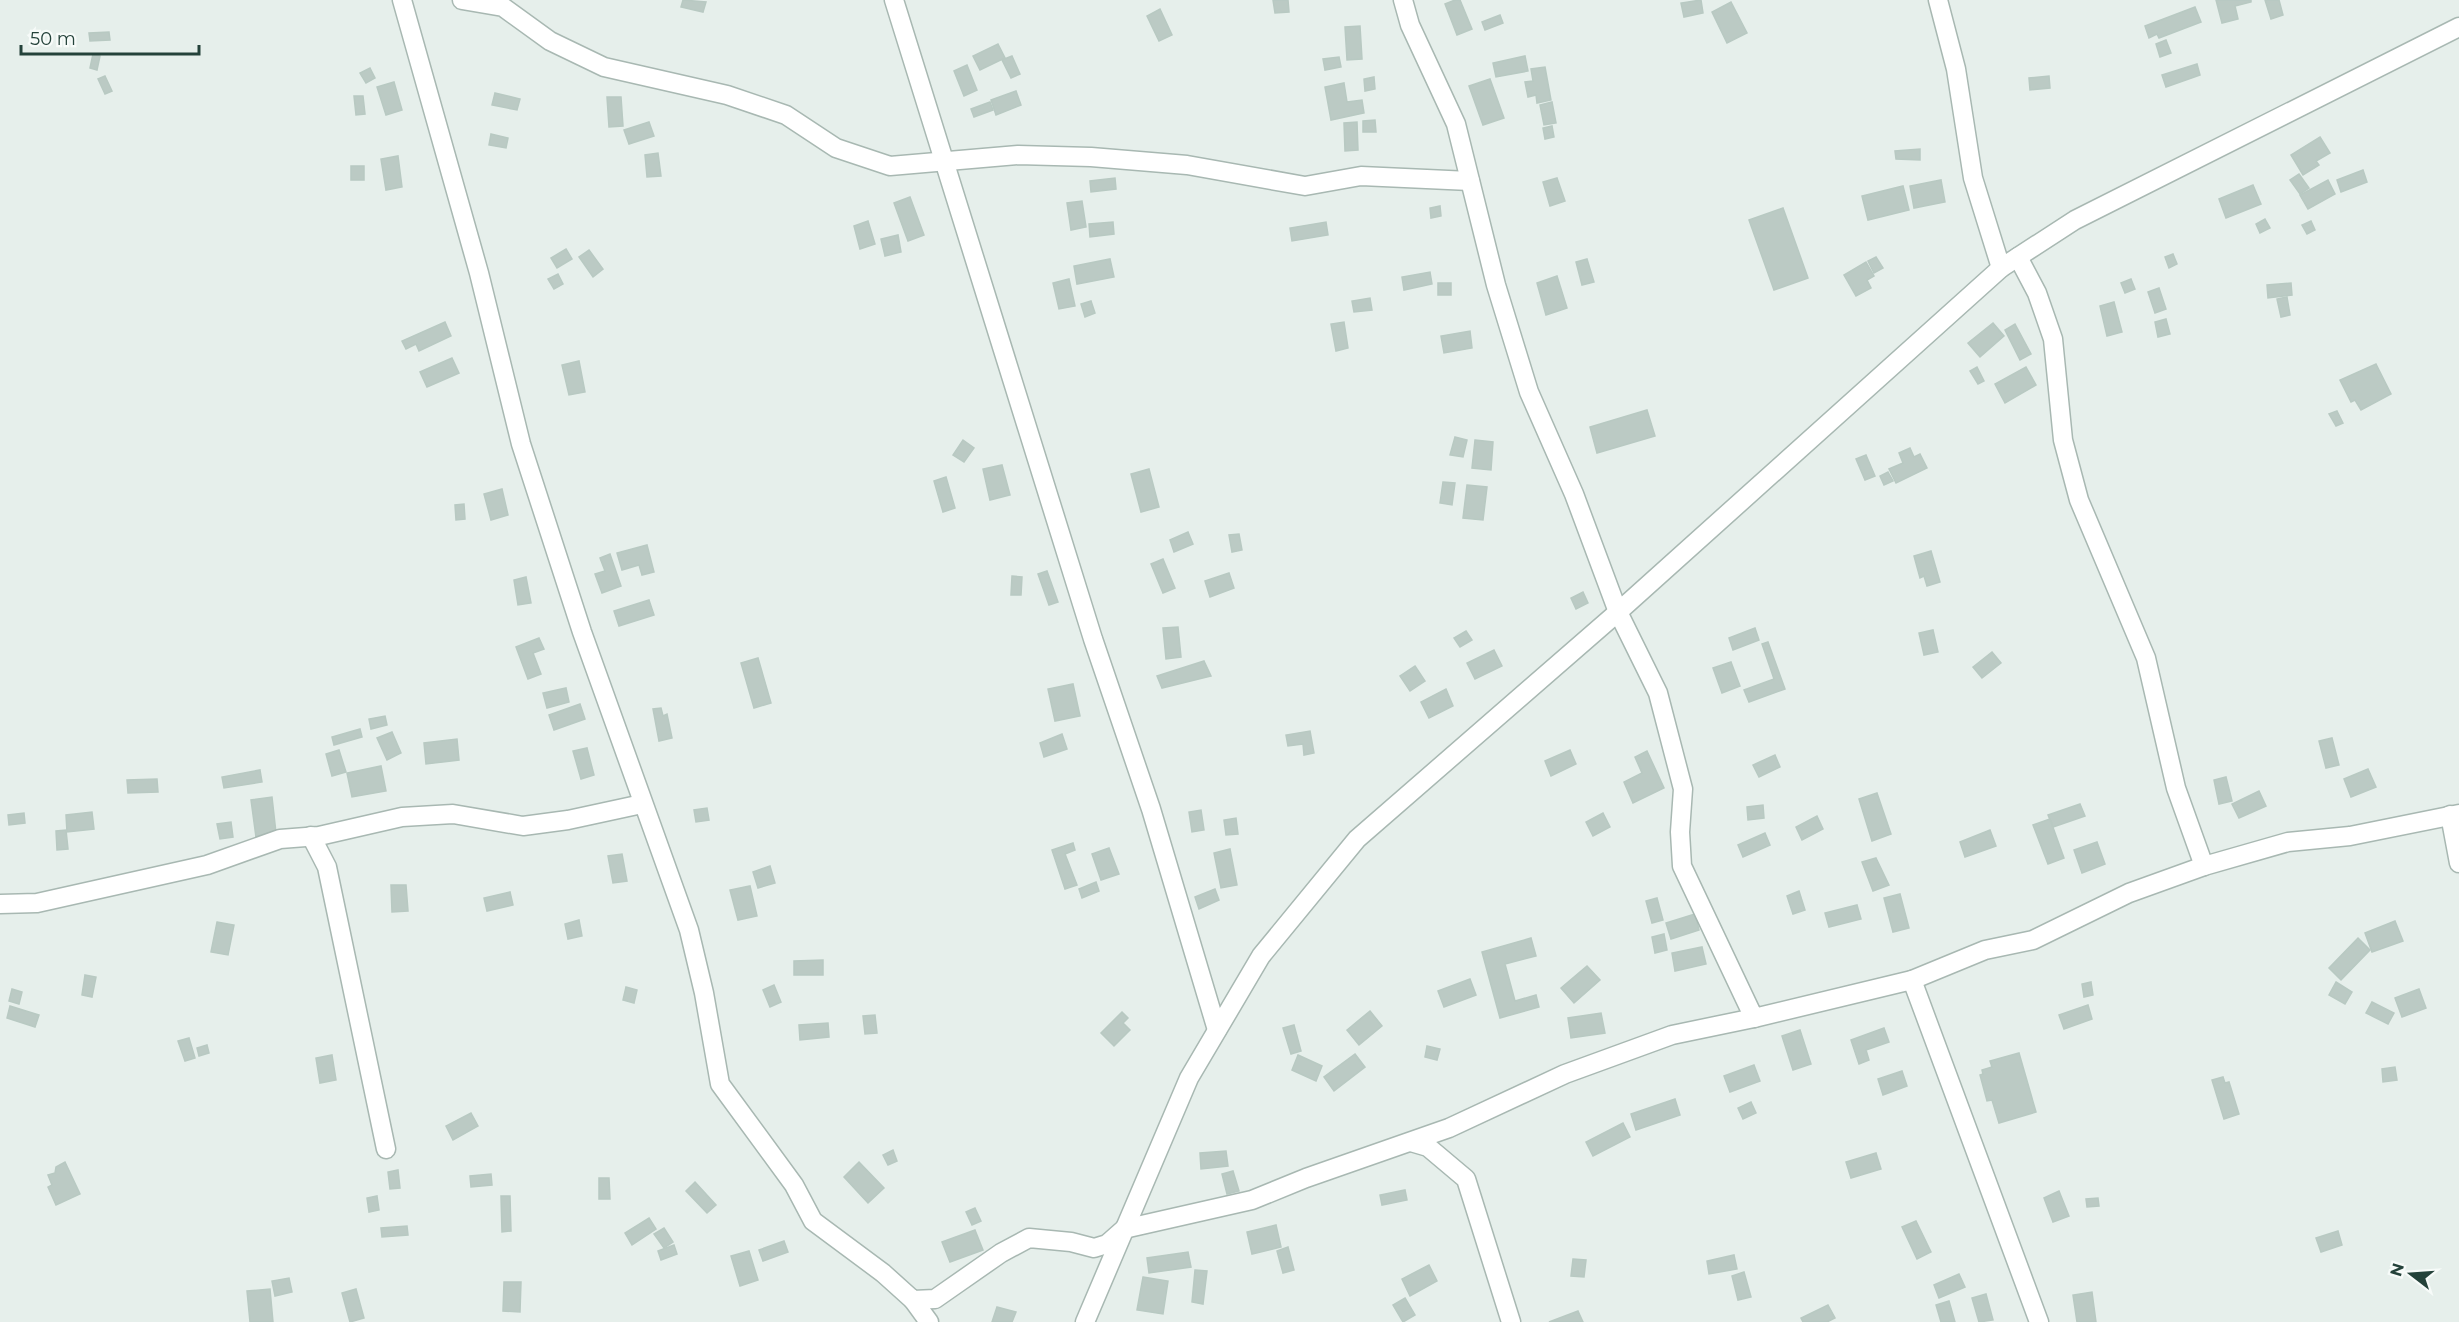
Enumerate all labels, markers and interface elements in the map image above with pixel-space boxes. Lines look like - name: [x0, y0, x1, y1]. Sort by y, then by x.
- scale bar: [21, 18, 200, 56]
- text: 50 m: [30, 28, 76, 50]
- north arrow: [2381, 1244, 2441, 1304]
- text: N: [2386, 1261, 2408, 1279]

